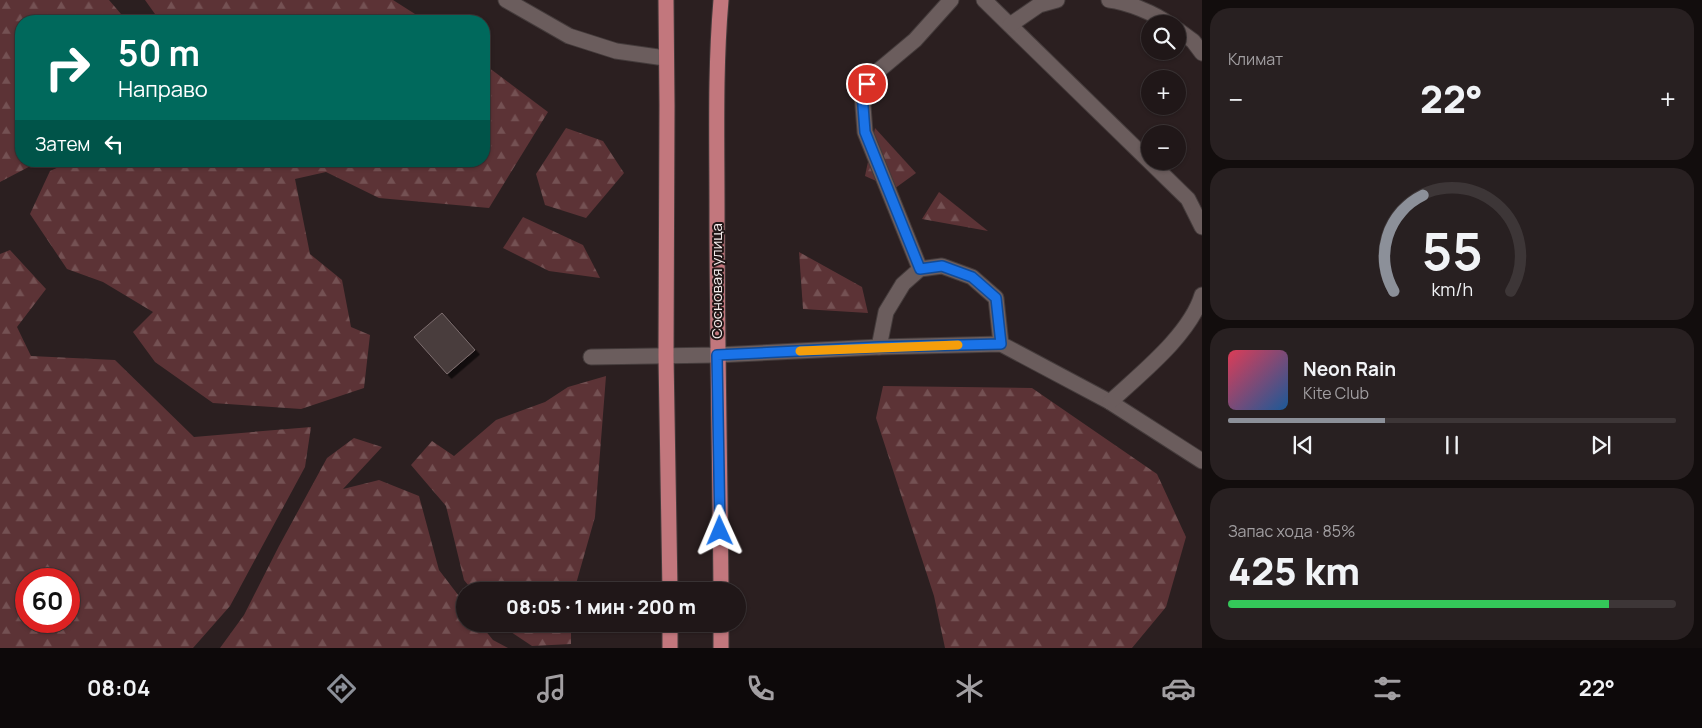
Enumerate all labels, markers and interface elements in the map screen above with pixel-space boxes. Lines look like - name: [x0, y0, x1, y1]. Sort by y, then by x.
- map controls: [1141, 15, 1186, 170]
- button: search: [1141, 15, 1186, 60]
- text: 50 m: [118, 29, 200, 77]
- icon: right: [35, 35, 100, 100]
- text: Климат: [1228, 48, 1283, 70]
- pin: [846, 63, 888, 105]
- icon: arrive: [853, 70, 881, 98]
- button: +: [1141, 70, 1186, 115]
- text: 22°: [1420, 72, 1483, 124]
- text: Направо: [118, 74, 208, 104]
- text: −: [1228, 80, 1243, 118]
- text: +: [1660, 80, 1676, 118]
- button: −: [1141, 125, 1186, 170]
- icon: left: [100, 130, 128, 158]
- text: Затем: [35, 131, 90, 157]
- text: 55: [1422, 215, 1482, 286]
- street label: Сосновая улица: [706, 223, 727, 339]
- text: km/h: [1431, 277, 1473, 301]
- text: Neon Rain: [1303, 356, 1396, 382]
- text: Kite Club: [1303, 382, 1369, 404]
- icon: previous: [1289, 431, 1317, 459]
- icon: pause: [1438, 431, 1466, 459]
- icon: next: [1587, 431, 1615, 459]
- position arrow: [693, 504, 745, 556]
- text: Запас хода · 85%: [1228, 520, 1356, 542]
- text: 425 km: [1228, 544, 1360, 596]
- speed limit sign: 60: [15, 568, 80, 633]
- text: 08:05 · 1 мин · 200 m: [506, 594, 696, 620]
- icon: directions: [324, 671, 359, 706]
- icon: music: [534, 671, 569, 706]
- icon: phone: [743, 671, 778, 706]
- icon: climate: [952, 671, 987, 706]
- icon: car: [1161, 671, 1196, 706]
- icon: filters: [1370, 671, 1405, 706]
- text: 08:04: [87, 673, 150, 703]
- text: 22°: [1579, 673, 1615, 703]

